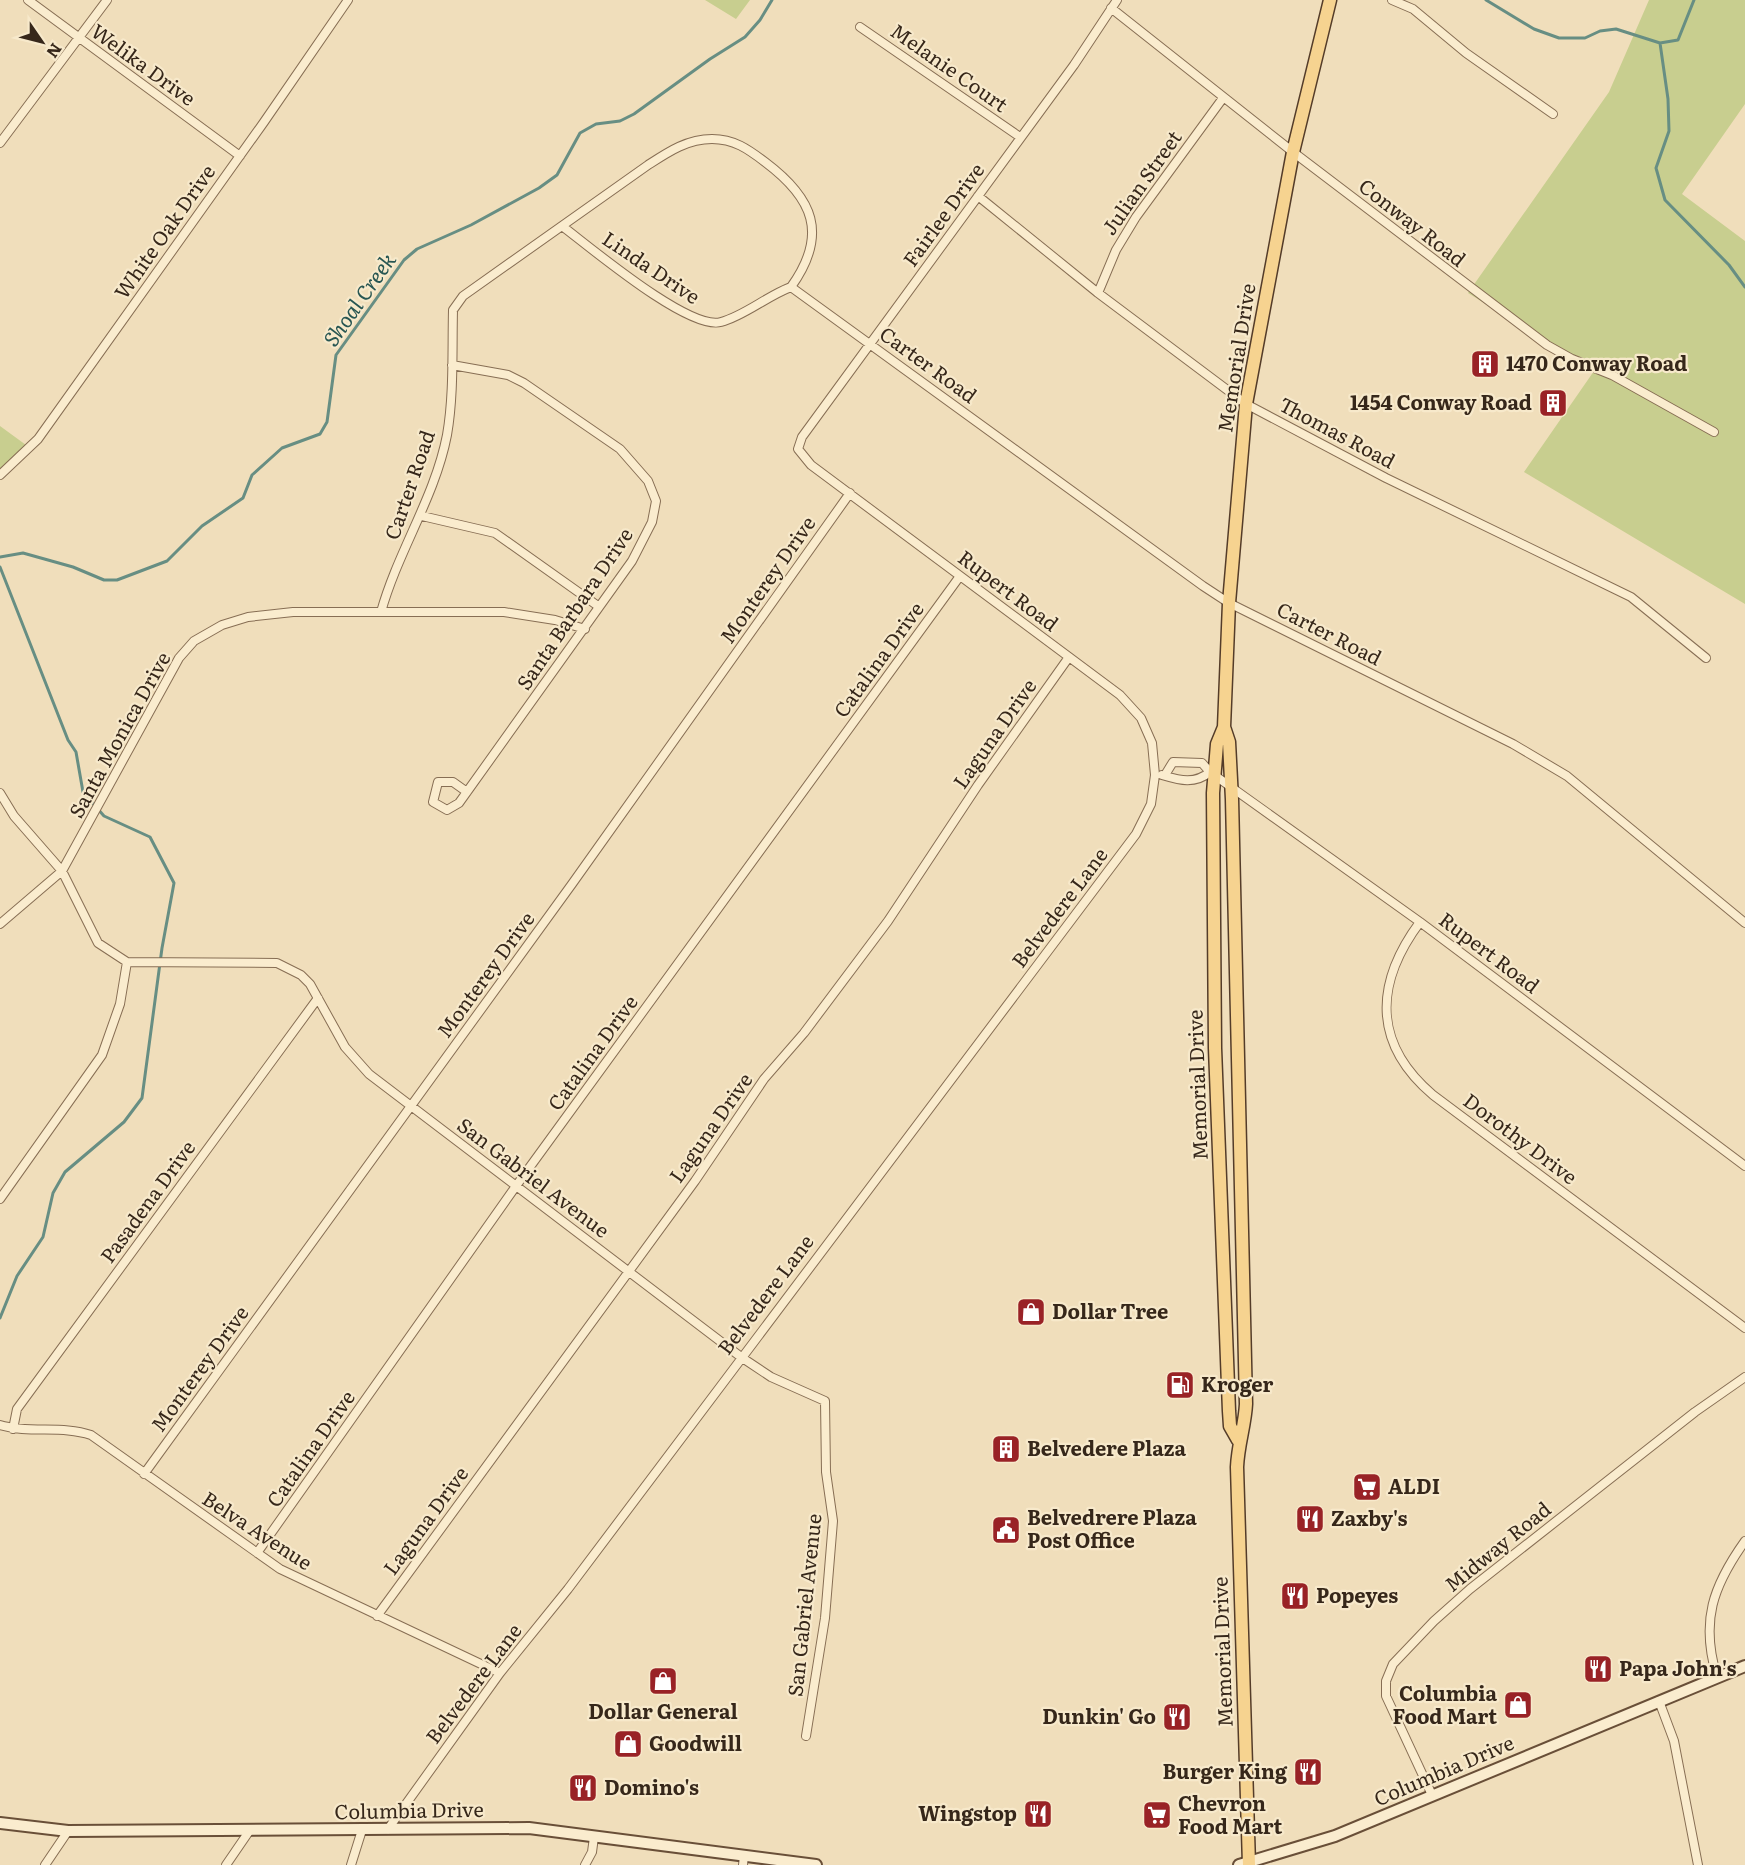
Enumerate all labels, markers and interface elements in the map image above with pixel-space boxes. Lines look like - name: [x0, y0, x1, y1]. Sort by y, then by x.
- north arrow: [12, 12, 72, 72]
- street label: Welika Drive: [86, 15, 203, 112]
- street label: Melanie Court: [885, 15, 1015, 118]
- text: N: [41, 39, 69, 64]
- street label: Julian Street: [1093, 123, 1188, 240]
- street label: Fairlee Drive: [894, 156, 990, 272]
- street label: White Oak Drive: [106, 157, 221, 304]
- street label: Conway Road: [1353, 170, 1473, 273]
- street label: Linda Drive: [597, 223, 707, 310]
- water label: Shoal Creek: [314, 245, 402, 352]
- street label: Memorial Drive: [1208, 281, 1262, 434]
- street label: Carter Road: [874, 318, 984, 409]
- place label: 1470 Conway Road: [1506, 347, 1687, 377]
- building icon: 1470 Conway Road: [1469, 348, 1501, 380]
- place label: 1454 Conway Road: [1350, 386, 1532, 416]
- building icon: 1454 Conway Road: [1537, 387, 1569, 419]
- street label: Thomas Road: [1275, 388, 1401, 474]
- street label: Carter Road: [375, 426, 441, 543]
- street label: Monterey Drive: [711, 509, 821, 649]
- street label: Santa Barbara Drive: [508, 521, 639, 695]
- street label: Rupert Road: [953, 542, 1066, 637]
- street label: Carter Road: [1272, 593, 1387, 671]
- street label: Catalina Drive: [825, 595, 930, 723]
- street label: Santa Monica Drive: [60, 645, 176, 823]
- street label: Laguna Drive: [944, 672, 1042, 794]
- street label: Belvedere Lane: [1003, 840, 1114, 973]
- street label: Rupert Road: [1434, 904, 1547, 999]
- street label: Monterey Drive: [428, 905, 540, 1043]
- street label: Catalina Drive: [539, 988, 644, 1116]
- street label: Memorial Drive: [1178, 1009, 1214, 1161]
- street label: Laguna Drive: [660, 1066, 758, 1188]
- street label: Dorothy Drive: [1458, 1085, 1584, 1190]
- street label: San Gabriel Avenue: [452, 1109, 617, 1244]
- street label: Pasadena Drive: [92, 1133, 201, 1268]
- street label: Belvedere Lane: [709, 1227, 820, 1360]
- place label: Dollar Tree: [1052, 1295, 1168, 1325]
- shop icon: Dollar Tree: [1015, 1296, 1047, 1328]
- street label: Monterey Drive: [142, 1299, 254, 1437]
- place label: Kroger: [1201, 1368, 1273, 1398]
- fuel station icon: Kroger: [1164, 1369, 1196, 1401]
- street label: Catalina Drive: [258, 1383, 361, 1512]
- place label: Belvedere Plaza: [1027, 1432, 1187, 1462]
- building icon: Belvedere Plaza: [990, 1433, 1022, 1465]
- street label: Laguna Drive: [375, 1459, 474, 1580]
- place label: ALDI: [1388, 1470, 1440, 1500]
- supermarket icon: ALDI: [1351, 1471, 1383, 1503]
- street label: Belva Avenue: [197, 1482, 319, 1576]
- street label: Midway Road: [1437, 1493, 1556, 1598]
- place label: Belvedrere Plaza Post Office: [1027, 1501, 1197, 1554]
- place label: Zaxby's: [1331, 1502, 1407, 1532]
- restaurant icon: Zaxby's: [1294, 1503, 1326, 1535]
- street label: San Gabriel Avenue: [778, 1512, 828, 1698]
- public building icon: Belvedrere Plaza Post Office: [990, 1514, 1022, 1546]
- street label: Memorial Drive: [1203, 1576, 1239, 1728]
- place label: Popeyes: [1316, 1579, 1398, 1609]
- restaurant icon: Popeyes: [1279, 1580, 1311, 1612]
- street label: Belvedere Lane: [417, 1616, 528, 1749]
- place label: Papa John's: [1619, 1652, 1737, 1682]
- restaurant icon: Papa John's: [1582, 1653, 1614, 1685]
- shop icon: Dollar General: [647, 1665, 679, 1697]
- place label: Columbia Food Mart: [1393, 1677, 1497, 1730]
- shop icon: Columbia Food Mart: [1502, 1689, 1534, 1721]
- place label: Dollar General: [588, 1695, 738, 1725]
- place label: Dunkin' Go: [1042, 1700, 1156, 1730]
- restaurant icon: Dunkin' Go: [1161, 1701, 1193, 1733]
- street label: Columbia Drive: [1369, 1726, 1518, 1812]
- place label: Goodwill: [649, 1727, 742, 1757]
- shop icon: Goodwill: [612, 1728, 644, 1760]
- place label: Burger King: [1163, 1755, 1288, 1785]
- restaurant icon: Burger King: [1292, 1756, 1324, 1788]
- place label: Domino's: [604, 1771, 699, 1801]
- restaurant icon: Domino's: [567, 1772, 599, 1804]
- place label: Chevron Food Mart: [1178, 1787, 1283, 1840]
- street label: Columbia Drive: [334, 1793, 484, 1825]
- place label: Wingstop: [918, 1797, 1017, 1827]
- restaurant icon: Wingstop: [1022, 1798, 1054, 1830]
- supermarket icon: Chevron Food Mart: [1141, 1799, 1173, 1831]

